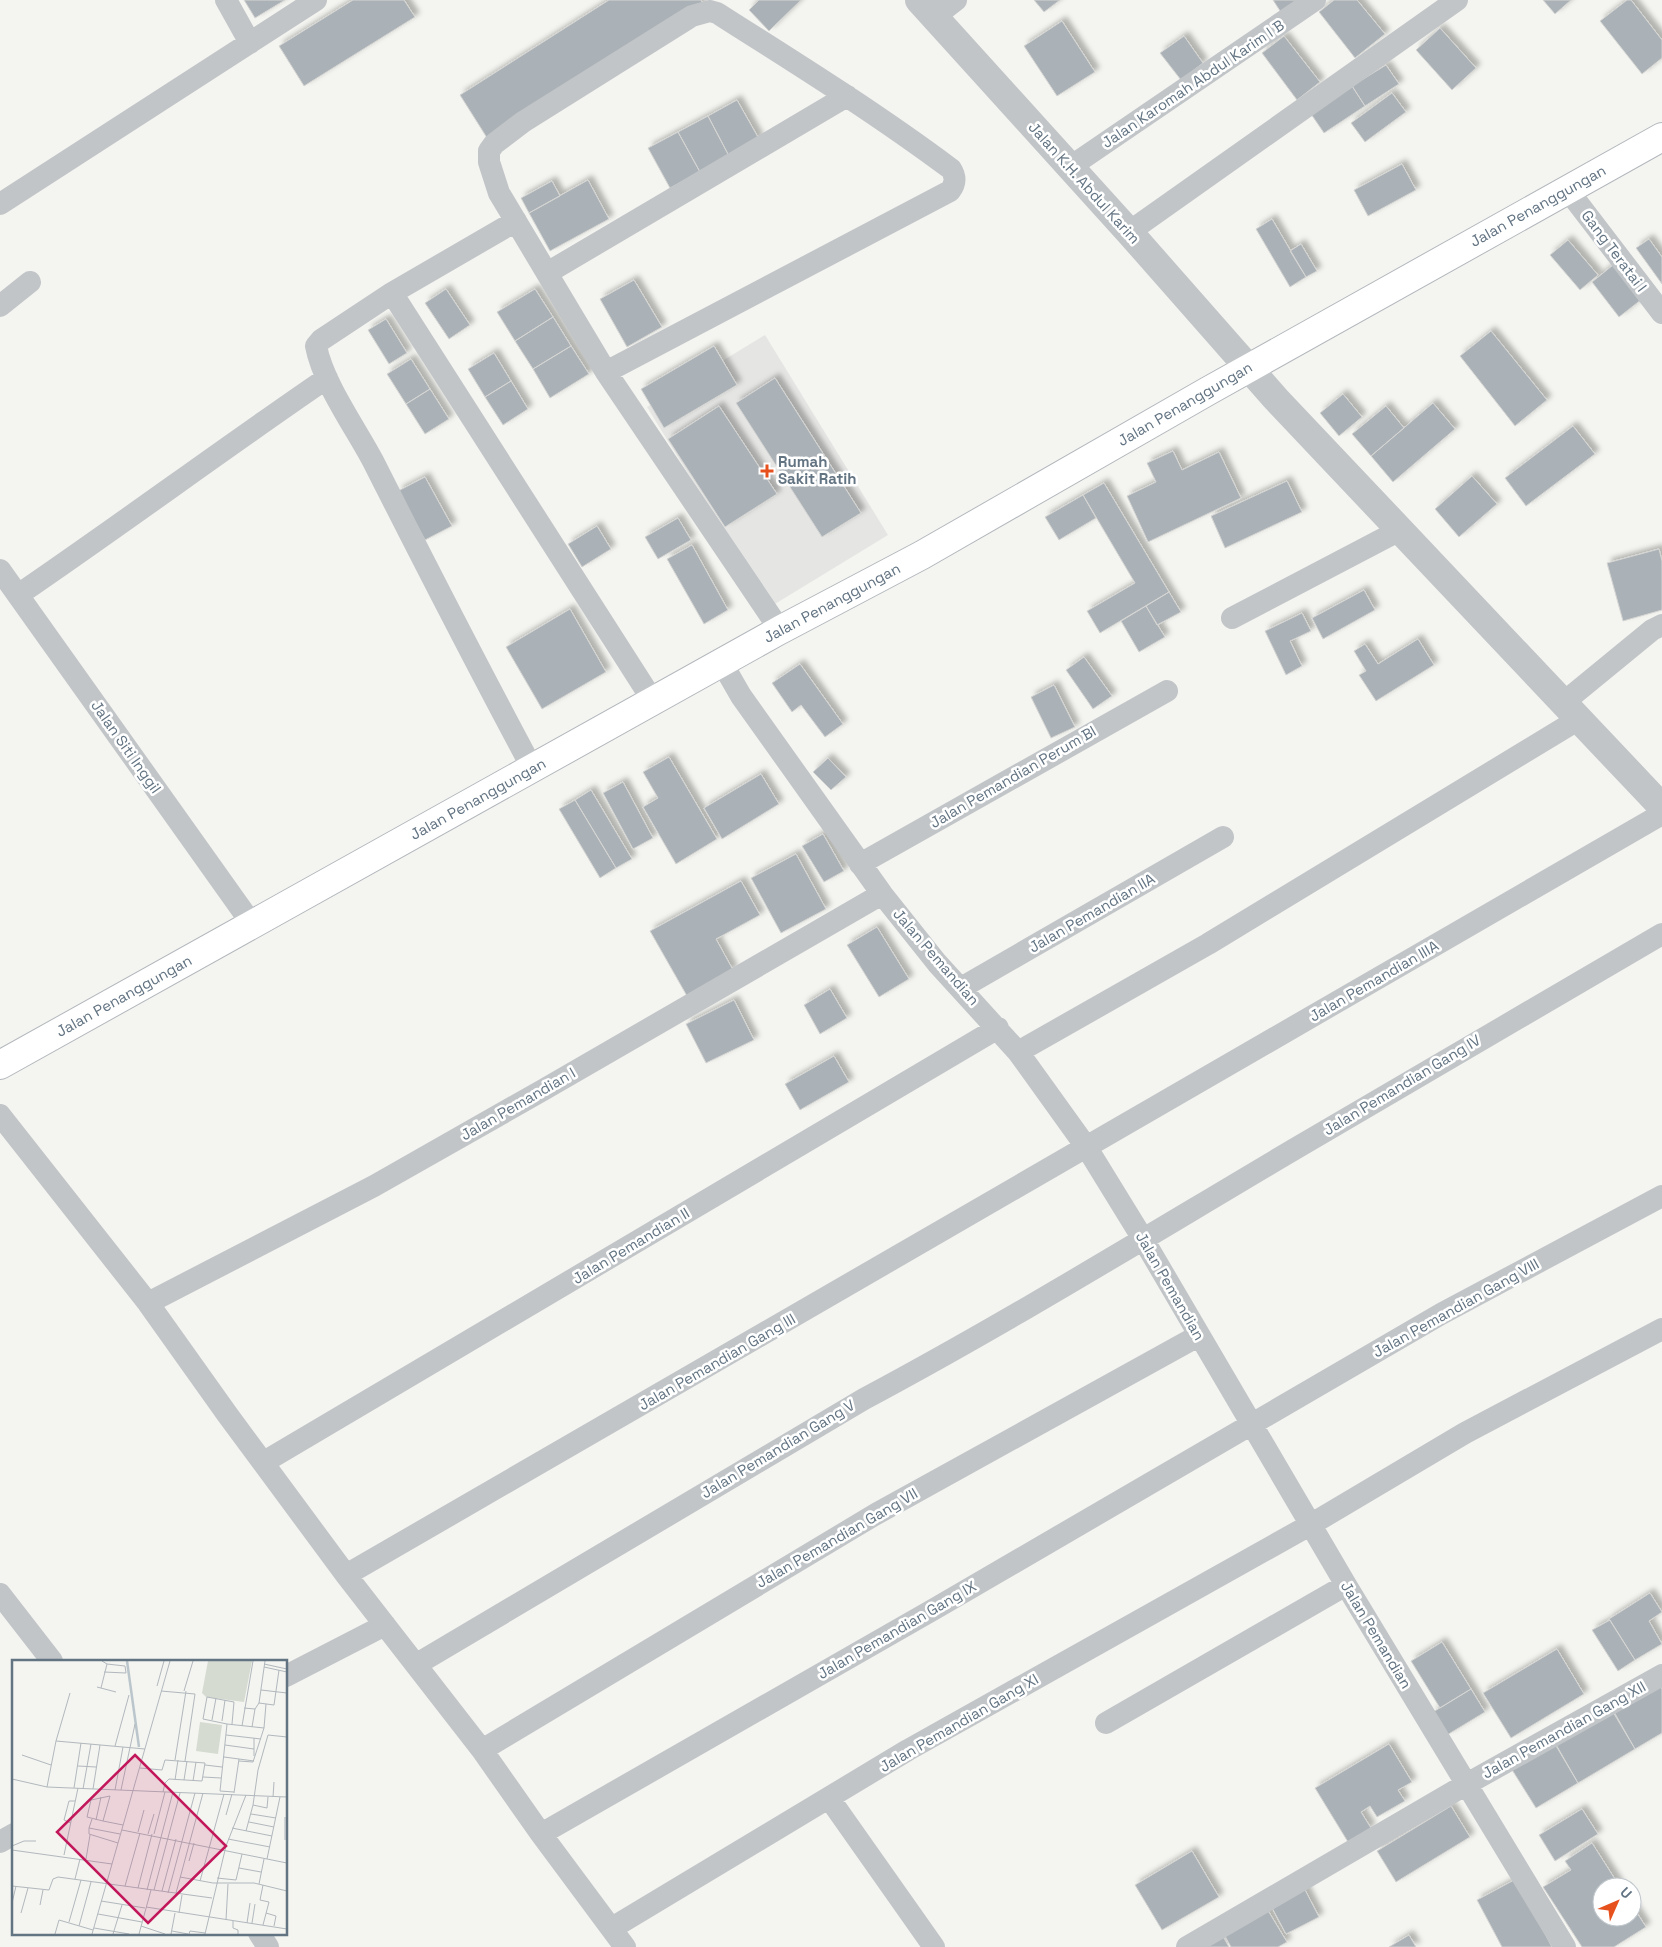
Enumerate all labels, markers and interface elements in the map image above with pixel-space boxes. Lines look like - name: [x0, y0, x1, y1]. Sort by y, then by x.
- street label: Jalan Karomah Abdul Karim I B: [1098, 15, 1288, 152]
- street label: Jalan K.H. Abdul Karim: [1025, 118, 1144, 248]
- street label: Jalan Penanggungan: [1467, 160, 1609, 251]
- street label: Gang Teratai I: [1578, 206, 1651, 295]
- street label: Jalan Penanggungan: [1114, 357, 1255, 450]
- place label: Rumah Sakit Ratih: [778, 452, 857, 488]
- marker: Rumah Sakit Ratih: [760, 464, 774, 478]
- street label: Jalan Penanggungan: [760, 558, 903, 647]
- street label: Jalan Siti Inggil: [87, 697, 166, 797]
- street label: Jalan Pemandian Perum BI: [926, 721, 1099, 832]
- street label: Jalan Penanggungan: [407, 753, 549, 844]
- street label: Jalan Pemandian IIA: [1025, 868, 1159, 956]
- street label: Jalan Pemandian: [889, 904, 984, 1009]
- street label: Jalan Pemandian IIIA: [1306, 935, 1442, 1025]
- street label: Jalan Penanggungan: [53, 950, 195, 1041]
- street label: Jalan Pemandian Gang IV: [1320, 1030, 1484, 1139]
- street label: Jalan Pemandian I: [457, 1063, 579, 1144]
- street label: Jalan Pemandian II: [569, 1203, 693, 1288]
- street label: Jalan Pemandian: [1132, 1228, 1209, 1343]
- street label: Jalan Pemandian Gang VIII: [1369, 1254, 1542, 1361]
- street label: Jalan Pemandian Gang III: [635, 1309, 799, 1414]
- street label: Jalan Pemandian Gang V: [697, 1395, 858, 1502]
- street label: Jalan Pemandian Gang VII: [753, 1483, 921, 1592]
- street label: Jalan Pemandian Gang IX: [814, 1576, 980, 1683]
- street label: Jalan Pemandian: [1337, 1578, 1416, 1692]
- inset map: [12, 1660, 288, 1934]
- street label: Jalan Pemandian Gang XI: [876, 1669, 1042, 1776]
- street label: Jalan Pemandian Gang XII: [1479, 1677, 1649, 1782]
- north arrow: [1592, 1877, 1642, 1927]
- text: U: [1616, 1883, 1636, 1903]

